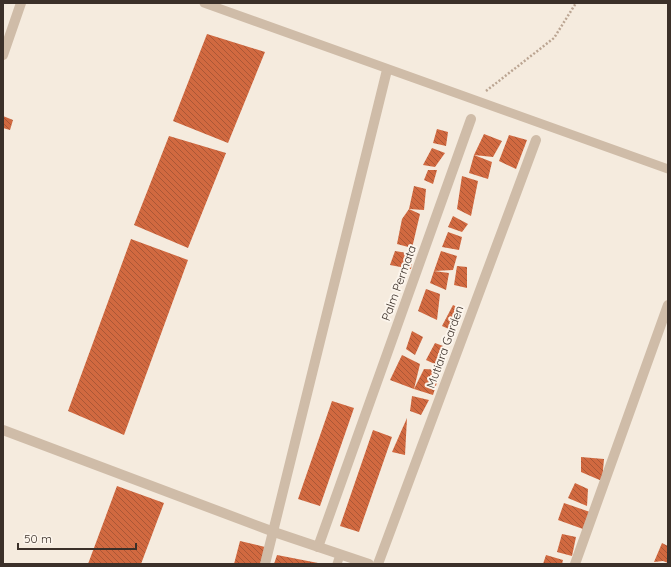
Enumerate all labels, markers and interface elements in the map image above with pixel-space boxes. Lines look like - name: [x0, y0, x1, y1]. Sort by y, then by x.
- street label: Palm Permata: [378, 243, 419, 323]
- street label: Mutiara Garden: [423, 303, 466, 390]
- scale bar: [18, 525, 136, 551]
- text: 50 m: [24, 531, 52, 546]

